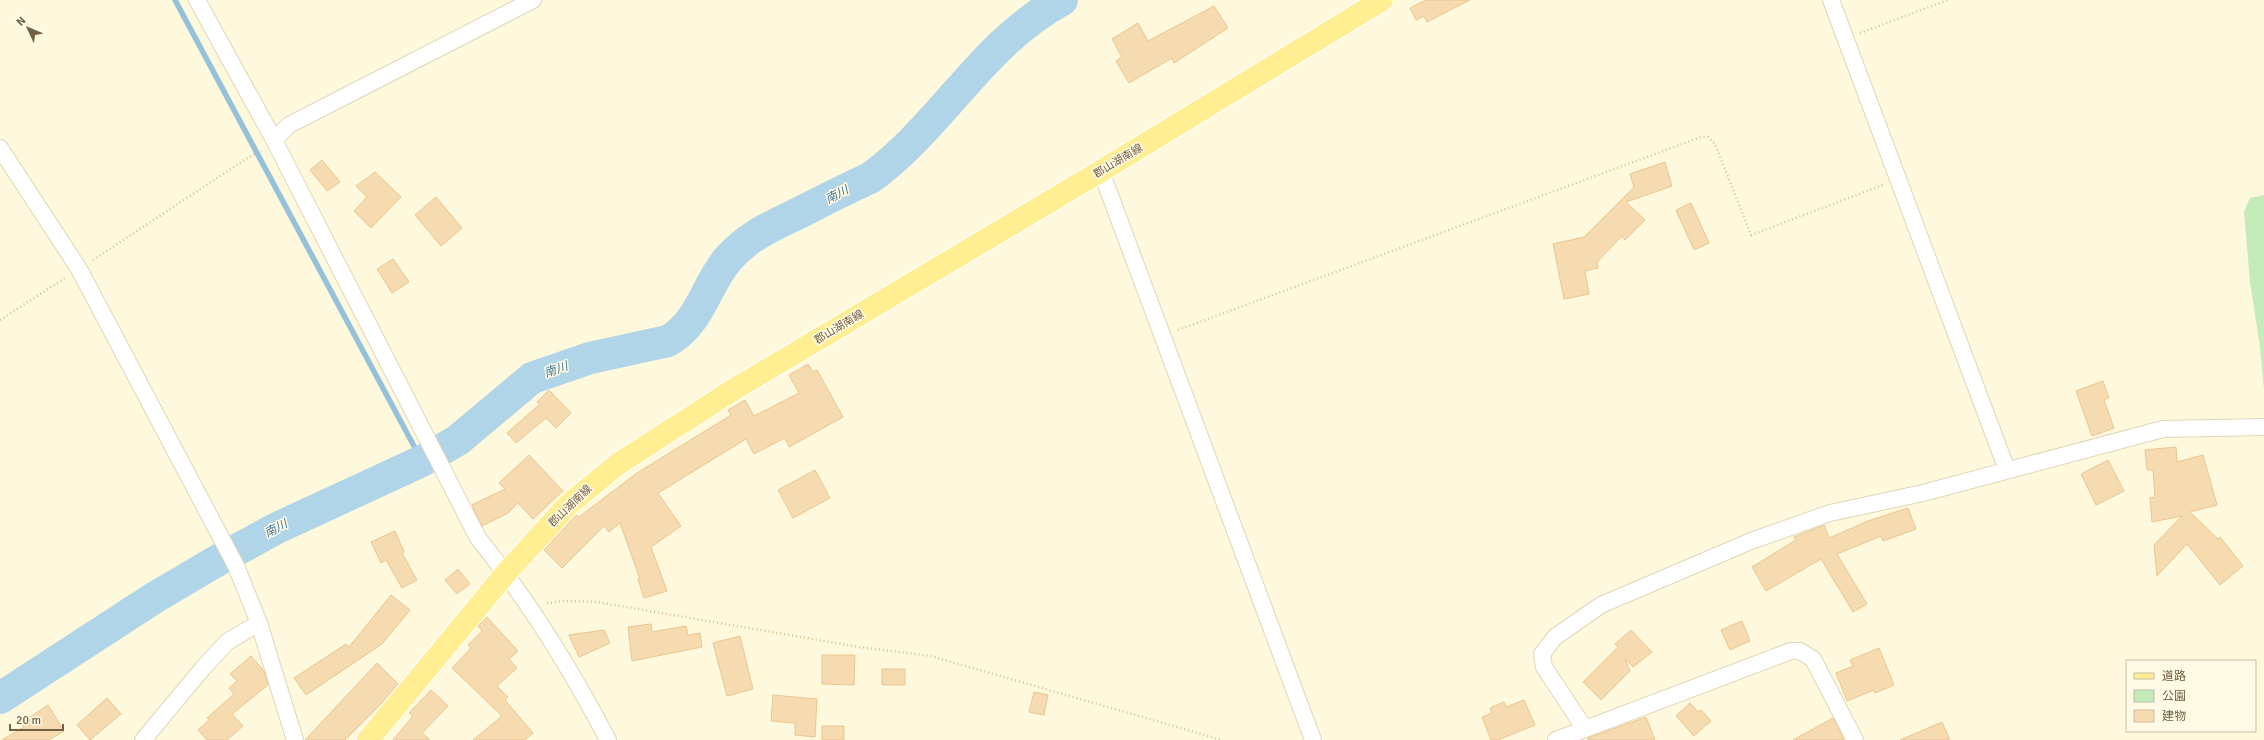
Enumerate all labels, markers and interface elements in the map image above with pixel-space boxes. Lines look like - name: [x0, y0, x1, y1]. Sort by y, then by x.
- north arrow: [8, 8, 48, 48]
- text: N: [14, 14, 29, 29]
- street label: 郡山湖南線: [1091, 141, 1145, 181]
- water label: 南川: [823, 182, 853, 207]
- street label: 郡山湖南線: [812, 307, 866, 347]
- water label: 南川: [542, 358, 572, 381]
- street label: 郡山湖南線: [546, 482, 594, 530]
- water label: 南川: [262, 516, 292, 541]
- legend: [2126, 660, 2256, 732]
- text: 道路: [2162, 669, 2186, 684]
- text: 公園: [2162, 689, 2186, 704]
- scale bar: [10, 706, 63, 732]
- text: 建物: [2162, 709, 2186, 724]
- text: 20 m: [16, 713, 41, 728]

